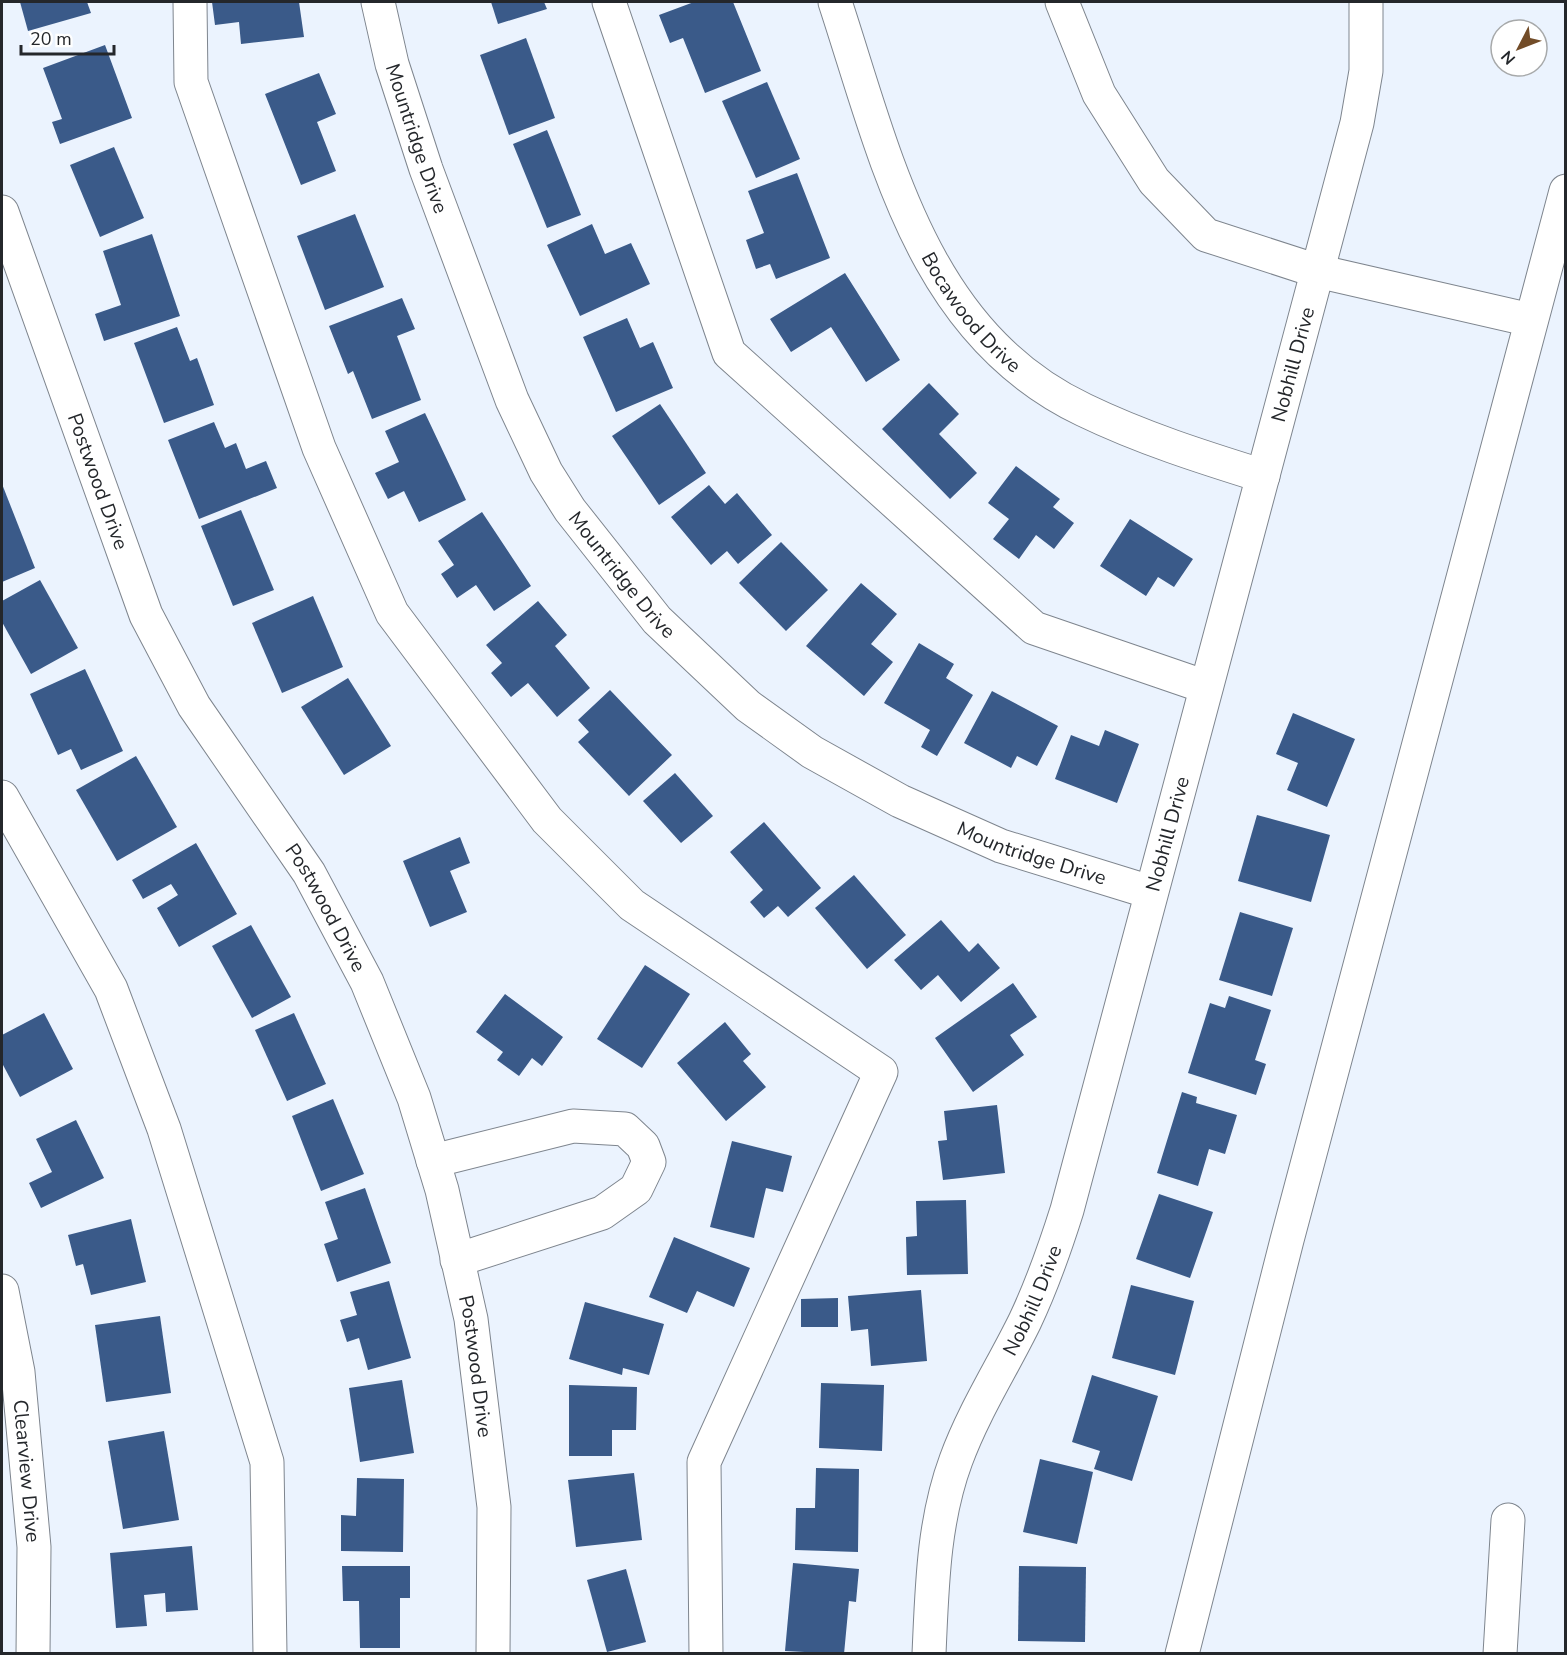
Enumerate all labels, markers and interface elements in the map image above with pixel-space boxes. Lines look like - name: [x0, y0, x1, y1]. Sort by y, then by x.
- scale bar: [21, 18, 114, 56]
- north arrow: [1489, 18, 1549, 78]
- text: 20 m: [30, 27, 72, 51]
- text: N: [1496, 46, 1521, 69]
- street label: Mountridge Drive: [379, 60, 455, 217]
- street label: Bocawood Drive: [915, 247, 1027, 379]
- street label: Nobhill Drive: [1264, 304, 1321, 425]
- street label: Postwood Drive: [61, 409, 135, 553]
- street label: Mountridge Drive: [562, 505, 681, 644]
- street label: Nobhill Drive: [1139, 773, 1196, 894]
- street label: Mountridge Drive: [953, 815, 1110, 891]
- street label: Postwood Drive: [279, 838, 373, 976]
- street label: Nobhill Drive: [996, 1241, 1068, 1360]
- street label: Postwood Drive: [453, 1292, 499, 1439]
- street label: Clearview Drive: [7, 1398, 47, 1544]

